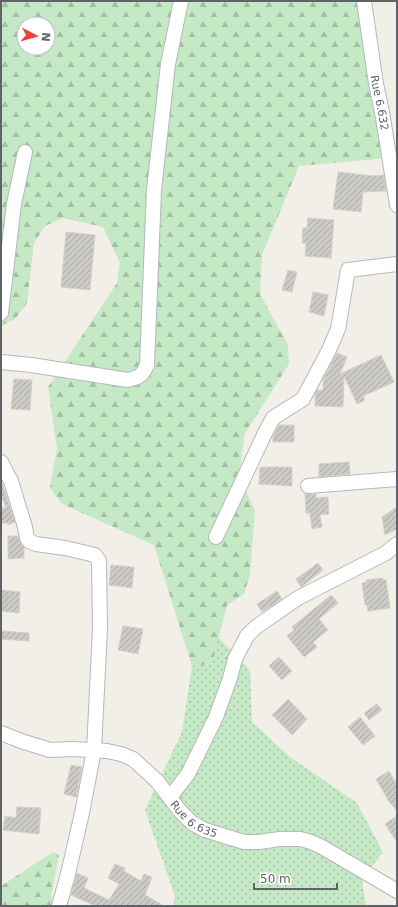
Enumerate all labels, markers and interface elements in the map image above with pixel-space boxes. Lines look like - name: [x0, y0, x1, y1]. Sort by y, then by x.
- north arrow: [16, 16, 56, 56]
- text: N: [39, 32, 52, 42]
- street label: Rue 6.632: [368, 74, 391, 131]
- street label: Rue 6.635: [167, 798, 219, 840]
- scale bar: [254, 865, 337, 891]
- text: 50 m: [260, 872, 291, 886]

